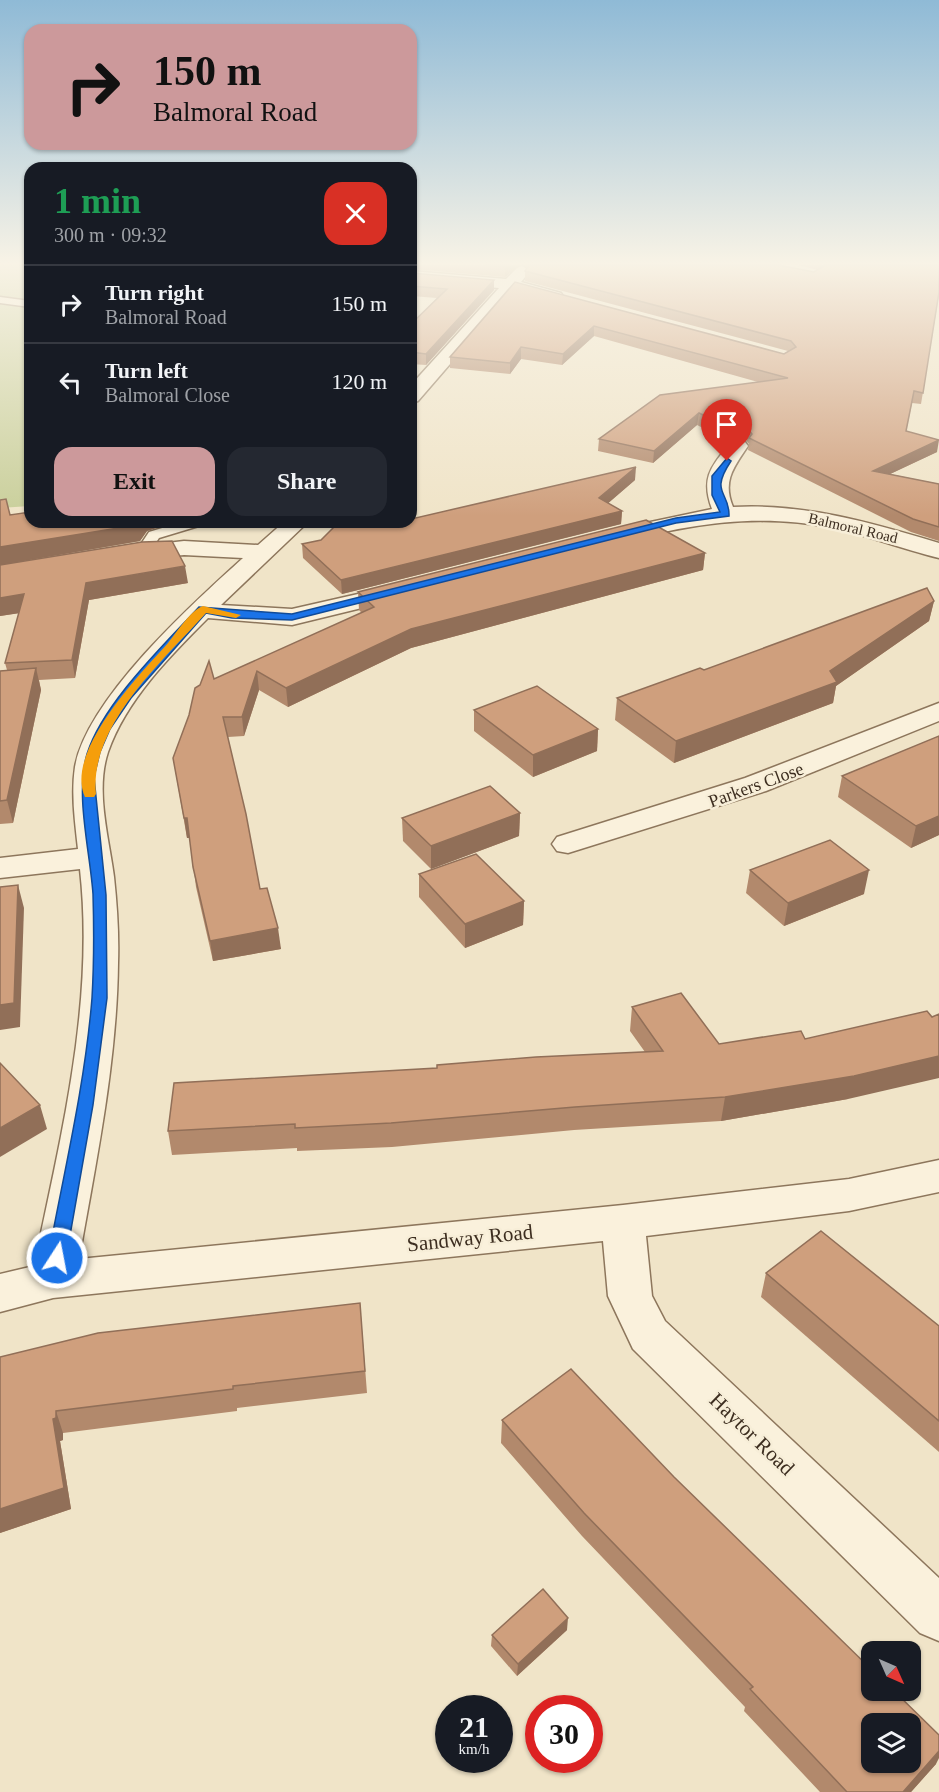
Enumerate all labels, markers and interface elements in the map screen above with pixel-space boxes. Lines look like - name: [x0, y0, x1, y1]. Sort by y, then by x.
- icon: right: [54, 48, 132, 126]
- text: 150 m: [153, 48, 262, 94]
- text: Balmoral Road: [153, 97, 317, 127]
- text: 1 min: [54, 181, 141, 221]
- button: close: [324, 182, 387, 245]
- text: 300 m · 09:32: [54, 224, 167, 246]
- text: Turn right: [105, 280, 204, 305]
- icon: right: [54, 288, 87, 321]
- text: 150 m: [331, 291, 387, 316]
- text: Balmoral Road: [105, 306, 227, 328]
- text: Turn left: [105, 358, 188, 383]
- icon: left: [54, 366, 87, 399]
- text: 120 m: [331, 369, 387, 394]
- text: Balmoral Close: [105, 384, 230, 406]
- pin: [701, 399, 752, 461]
- icon: arrive: [710, 408, 743, 441]
- button: Exit: [54, 447, 215, 516]
- button: Share: [227, 447, 387, 516]
- street label: Balmoral Road: [807, 510, 900, 546]
- street label: Parkers Close: [706, 759, 806, 811]
- street label: Sandway Road: [406, 1219, 535, 1257]
- position arrow: [25, 1226, 89, 1290]
- street label: Haytor Road: [705, 1388, 799, 1480]
- north arrow: [861, 1641, 921, 1701]
- map controls: [861, 1641, 921, 1773]
- speed limit sign: 30: [525, 1695, 603, 1773]
- text: 21: [459, 1710, 489, 1743]
- button: layers: [861, 1713, 921, 1773]
- text: km/h: [459, 1741, 489, 1757]

